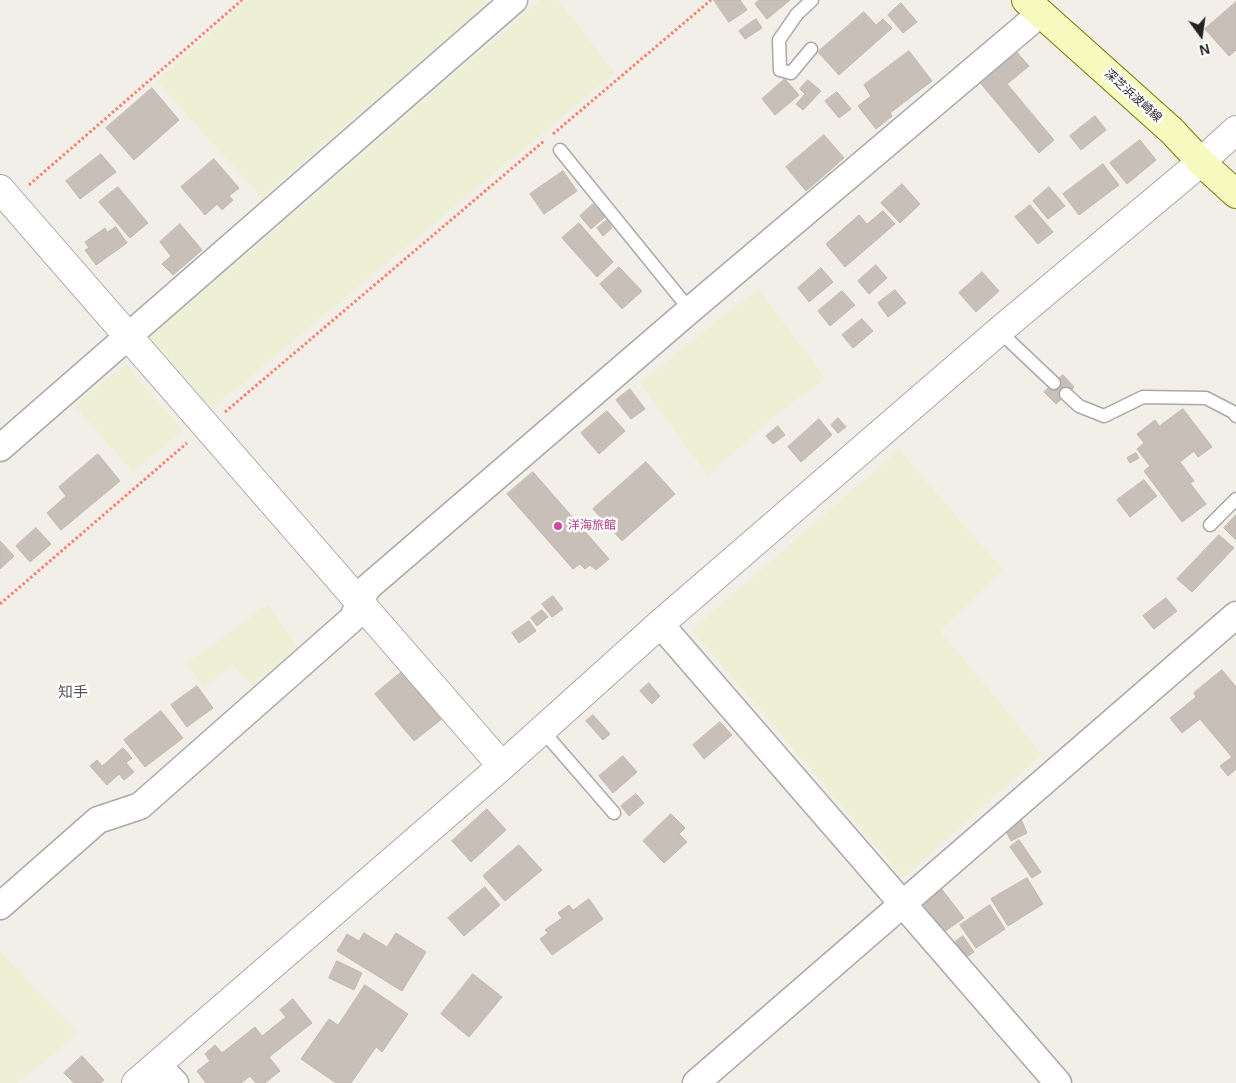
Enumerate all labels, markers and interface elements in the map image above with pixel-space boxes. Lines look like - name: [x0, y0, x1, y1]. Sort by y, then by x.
- north arrow: [1176, 10, 1226, 60]
- text: N: [1198, 41, 1211, 59]
- street label: 深芝浜波崎線: [1101, 67, 1165, 125]
- place label: 洋海旅館: [568, 519, 616, 533]
- marker: 洋海旅館: [552, 520, 564, 532]
- district label: 知手: [58, 684, 88, 702]

